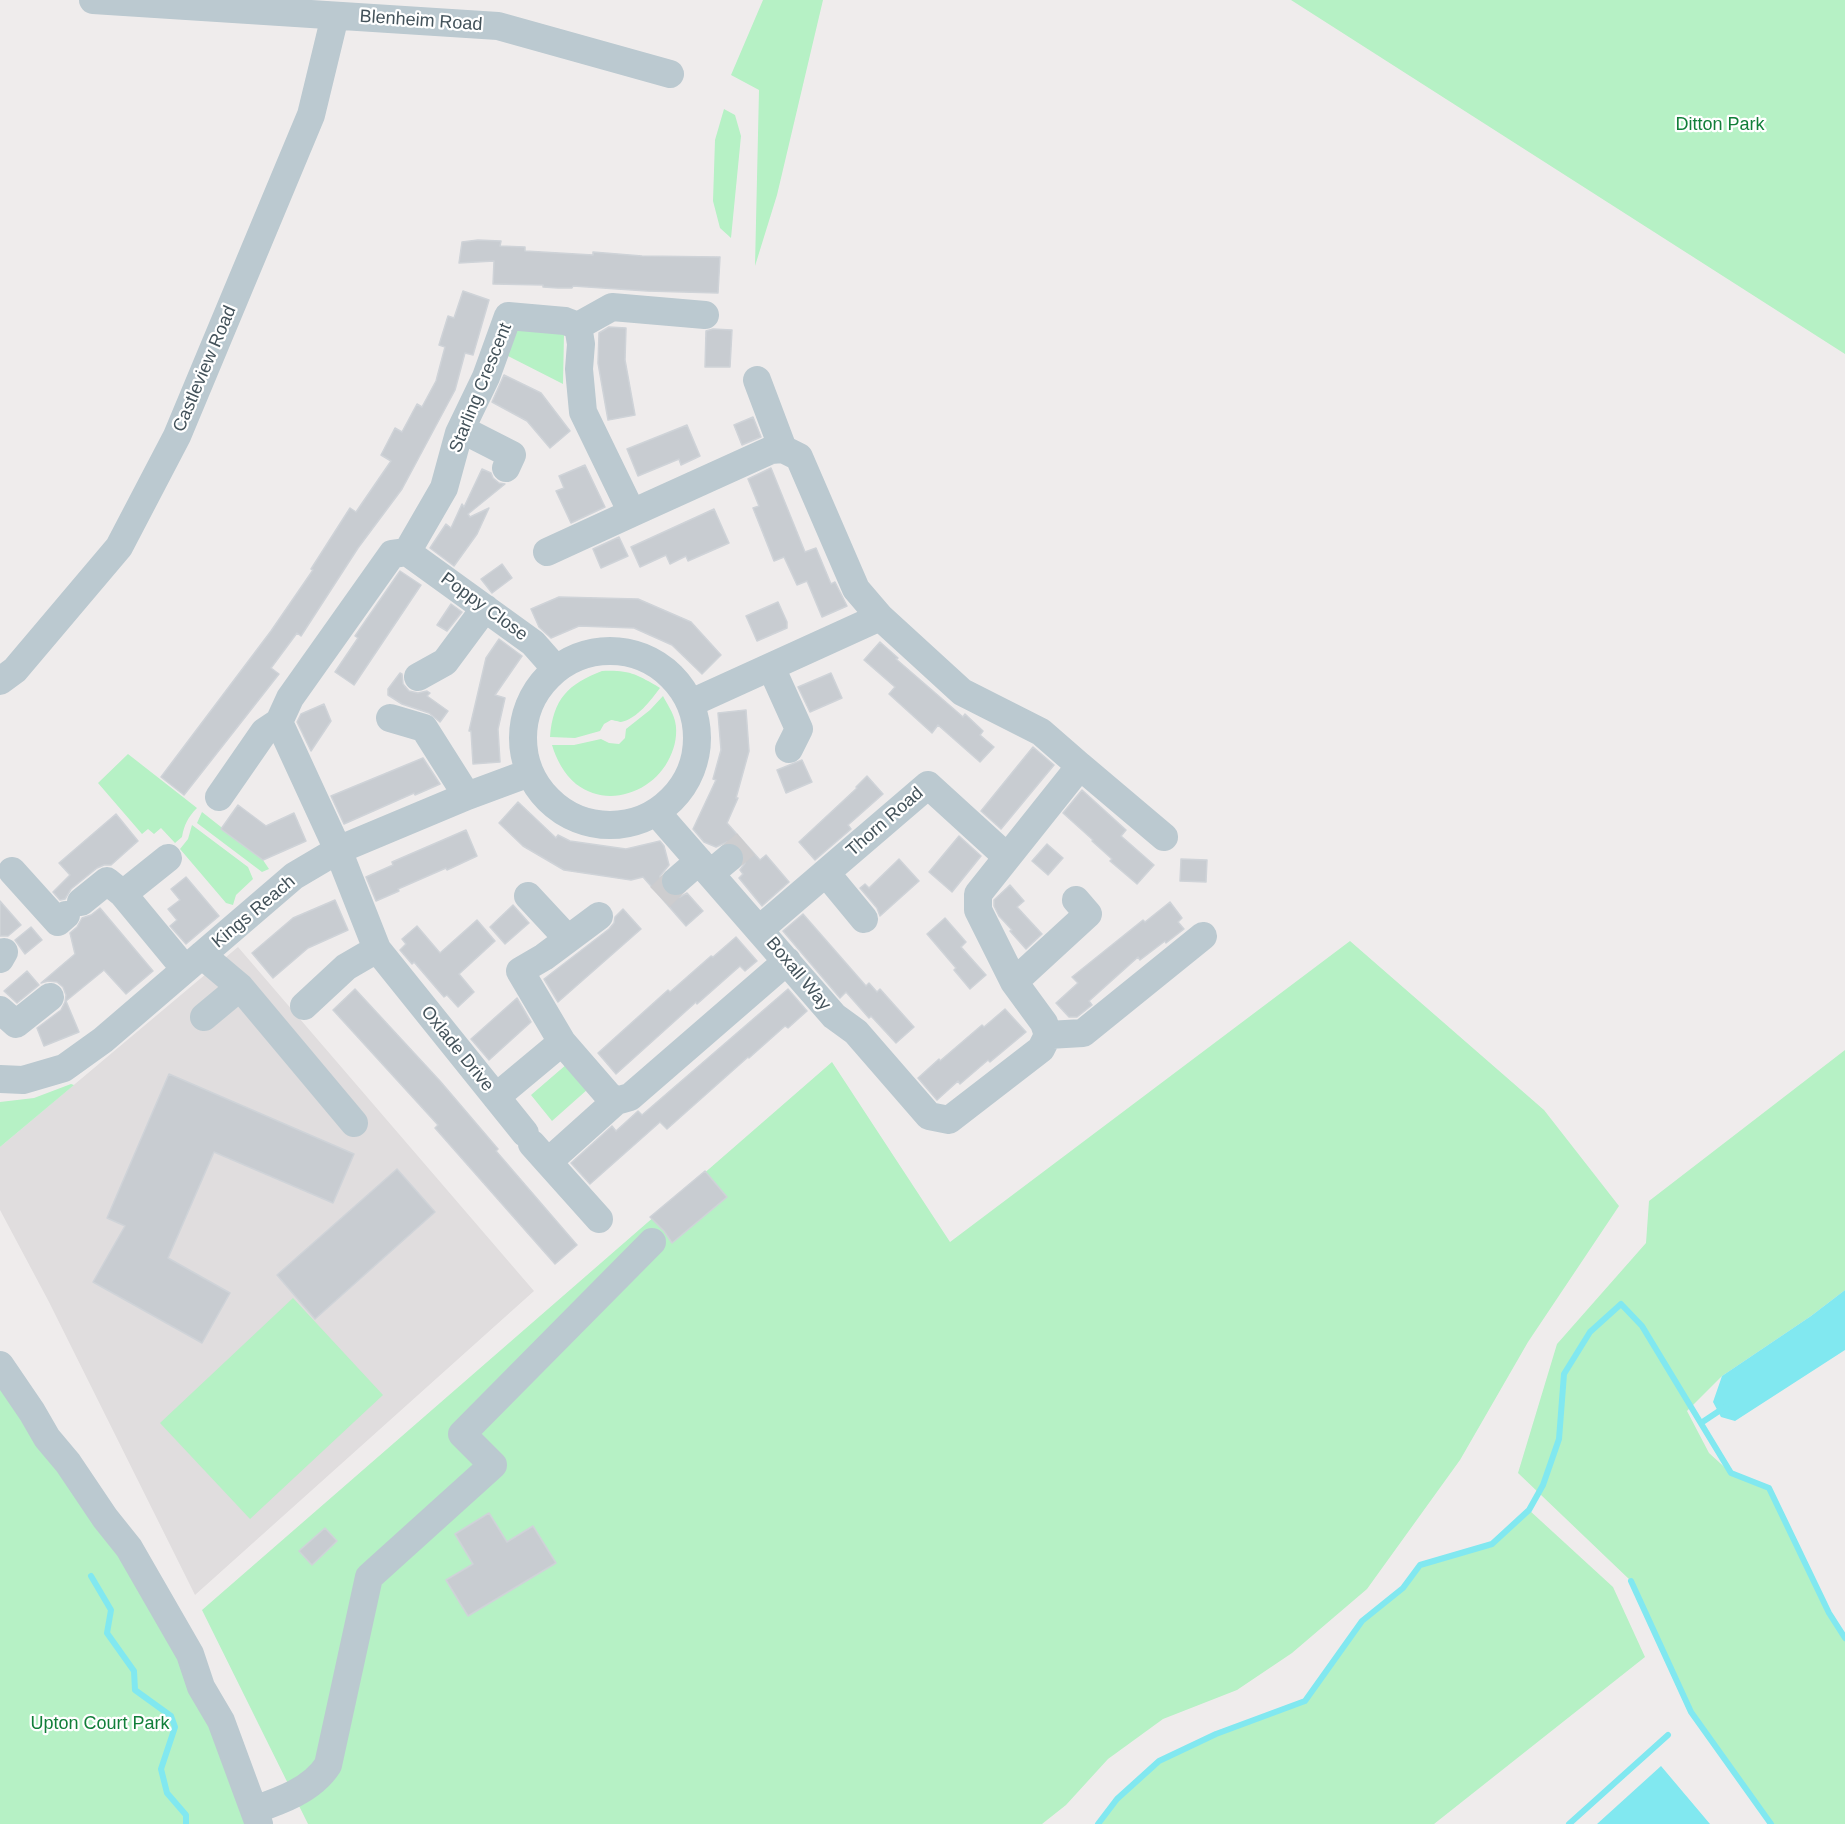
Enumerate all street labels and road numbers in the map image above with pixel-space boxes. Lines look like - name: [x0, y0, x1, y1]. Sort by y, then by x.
- street label: Blenheim Road: [359, 6, 483, 36]
- street label: Castleview Road: [169, 303, 241, 435]
- street label: Starling Crescent: [445, 320, 517, 456]
- street label: Poppy Close: [436, 568, 532, 646]
- street label: Thorn Road: [842, 783, 928, 861]
- street label: Kings Reach: [208, 871, 300, 953]
- street label: Boxall Way: [761, 933, 835, 1015]
- street label: Oxlade Drive: [416, 1002, 498, 1096]

